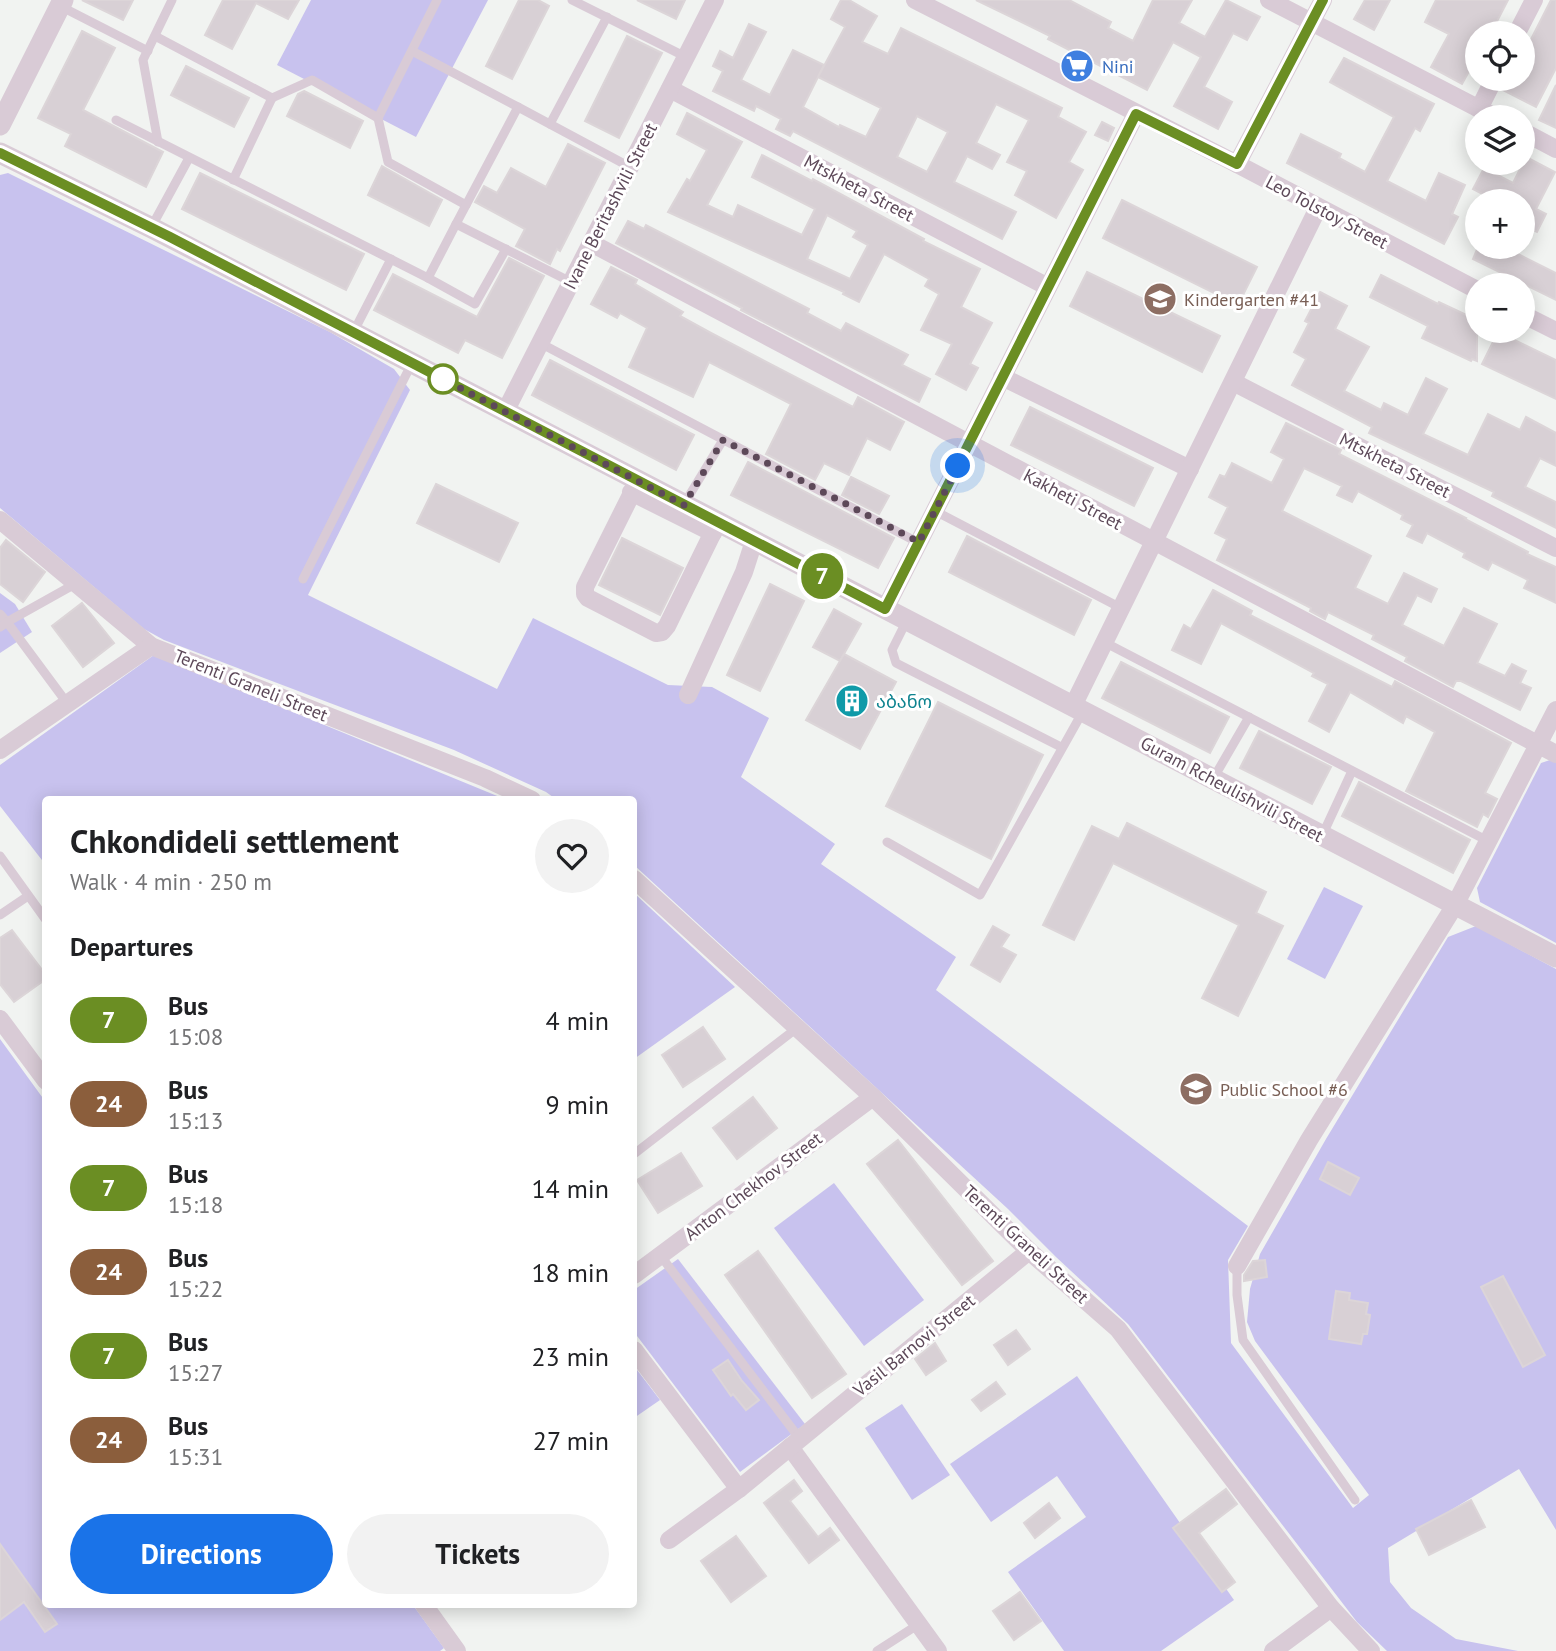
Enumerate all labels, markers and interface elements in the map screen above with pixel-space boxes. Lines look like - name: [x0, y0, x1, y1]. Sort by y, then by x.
- map controls: [1465, 21, 1535, 343]
- button: locate: [1465, 21, 1535, 91]
- supermarket icon: Nini: [1058, 47, 1096, 85]
- place label: Nini: [1102, 55, 1134, 78]
- button: layers: [1465, 105, 1535, 175]
- street label: Ivane Beritashvili Street: [558, 119, 662, 293]
- street label: Mtskheta Street: [800, 149, 918, 227]
- street label: Leo Tolstoy Street: [1262, 170, 1392, 254]
- button: +: [1465, 189, 1535, 259]
- button: −: [1465, 273, 1535, 343]
- school or university icon: Kindergarten #41: [1141, 280, 1179, 318]
- place label: Kindergarten #41: [1184, 288, 1319, 311]
- unlabelled marker: [428, 364, 458, 394]
- street label: Mtskheta Street: [1336, 427, 1454, 503]
- your location: [940, 448, 975, 483]
- street label: Kakheti Street: [1020, 463, 1126, 535]
- line badge: 7: [799, 553, 845, 599]
- text: 7: [815, 560, 829, 591]
- street label: Terenti Graneli Street: [171, 644, 331, 726]
- building icon: აბანო: [833, 682, 871, 720]
- place label: აბანო: [876, 690, 932, 713]
- street label: Guram Rcheulishvili Street: [1137, 731, 1327, 847]
- text: Chkondideli settlement: [70, 819, 399, 862]
- button: heart: [535, 819, 609, 893]
- text: Walk · 4 min · 250 m: [70, 867, 272, 896]
- text: Departures: [70, 930, 193, 963]
- text: Bus: [168, 989, 208, 1022]
- text: 7: [102, 1004, 115, 1035]
- text: 4 min: [546, 1004, 609, 1037]
- text: 15:08: [168, 1022, 223, 1051]
- school or university icon: Public School #6: [1177, 1070, 1215, 1108]
- text: Bus: [168, 1073, 208, 1106]
- place label: Public School #6: [1220, 1078, 1348, 1101]
- text: 24: [95, 1088, 122, 1119]
- text: 9 min: [546, 1088, 609, 1121]
- text: 15:13: [168, 1106, 223, 1135]
- street label: Anton Chekhov Street: [680, 1127, 826, 1245]
- text: Bus: [168, 1157, 208, 1190]
- text: 7: [102, 1172, 115, 1203]
- text: 14 min: [531, 1172, 609, 1205]
- street label: Terenti Graneli Street: [958, 1180, 1094, 1308]
- text: 15:18: [168, 1190, 223, 1219]
- text: Bus: [168, 1241, 208, 1274]
- text: 24: [95, 1256, 122, 1287]
- text: 18 min: [531, 1256, 609, 1289]
- text: 15:22: [168, 1274, 223, 1303]
- street label: Vasil Barnovi Street: [848, 1289, 979, 1402]
- text: Bus: [168, 1325, 208, 1358]
- text: 7: [102, 1340, 115, 1371]
- text: 23 min: [531, 1340, 609, 1373]
- text: 15:27: [168, 1358, 223, 1387]
- text: Bus: [168, 1409, 208, 1442]
- text: 24: [95, 1424, 122, 1455]
- text: 27 min: [533, 1424, 609, 1457]
- text: 15:31: [168, 1442, 223, 1471]
- button: Directions: [70, 1514, 333, 1594]
- button: Tickets: [347, 1514, 609, 1594]

